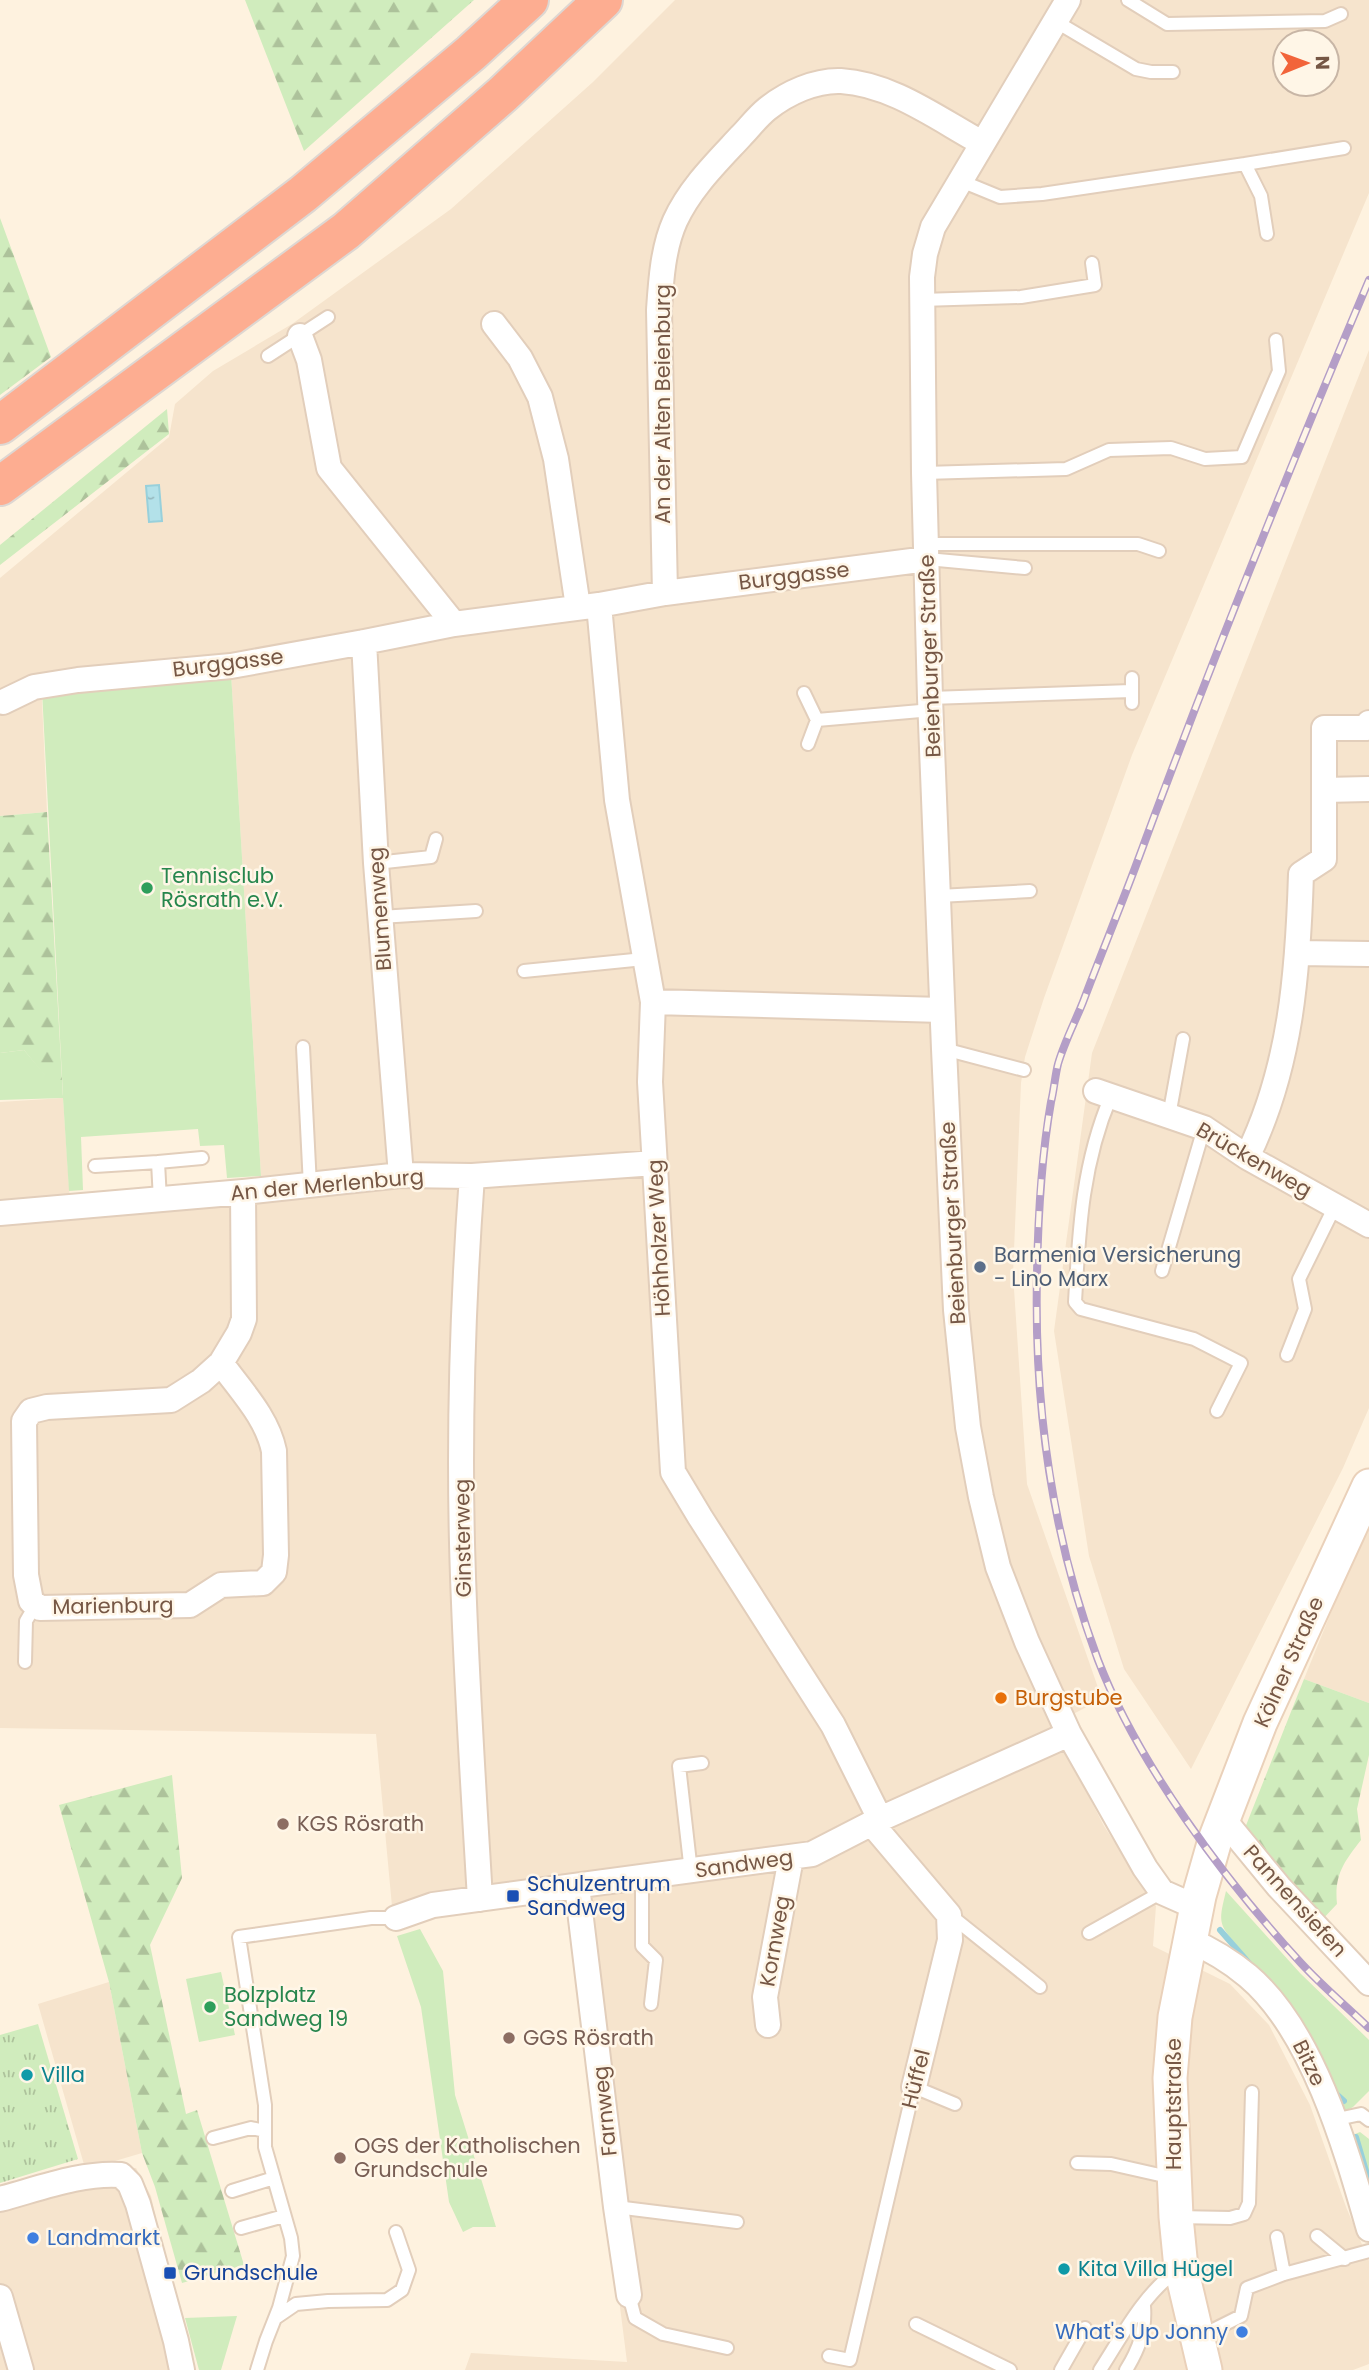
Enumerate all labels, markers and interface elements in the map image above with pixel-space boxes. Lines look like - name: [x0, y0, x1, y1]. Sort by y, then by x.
- north arrow: [1271, 28, 1341, 98]
- text: N: [1309, 55, 1336, 70]
- street label: An der Alten Beienburg: [648, 284, 677, 524]
- street label: Burggasse: [737, 554, 851, 597]
- street label: Beienburger Straße: [911, 554, 948, 758]
- street label: Burggasse: [171, 641, 285, 684]
- street label: Blumenweg: [361, 846, 398, 972]
- place label: Tennisclub Rösrath e.V.: [161, 861, 283, 914]
- marker: Tennisclub Rösrath e.V.: [139, 880, 155, 896]
- street label: Brückenweg: [1191, 1115, 1317, 1204]
- street label: Beienburger Straße: [933, 1121, 972, 1325]
- street label: Höhholzer Weg: [640, 1159, 677, 1317]
- street label: An der Merlenburg: [229, 1162, 425, 1207]
- place label: Barmenia Versicherung - Lino Marx: [994, 1240, 1241, 1293]
- marker: Barmenia Versicherung - Lino Marx: [972, 1259, 988, 1275]
- street label: Ginsterweg: [447, 1478, 478, 1598]
- street label: Marienburg: [52, 1590, 174, 1621]
- street label: Kölner Straße: [1247, 1592, 1330, 1732]
- place label: Burgstube: [1015, 1683, 1123, 1712]
- marker: Burgstube: [993, 1690, 1009, 1706]
- place label: KGS Rösrath: [297, 1809, 424, 1838]
- marker: KGS Rösrath: [275, 1816, 291, 1832]
- street label: Pannensiefen: [1237, 1838, 1354, 1963]
- street label: Sandweg: [693, 1842, 795, 1885]
- place label: Schulzentrum Sandweg: [527, 1869, 671, 1922]
- marker: Schulzentrum Sandweg: [505, 1888, 521, 1904]
- street label: Kornweg: [752, 1893, 797, 1989]
- place label: Bolzplatz Sandweg 19: [224, 1980, 348, 2033]
- marker: Bolzplatz Sandweg 19: [202, 1999, 218, 2015]
- place label: GGS Rösrath: [523, 2023, 654, 2052]
- marker: GGS Rösrath: [501, 2030, 517, 2046]
- street label: Bitze: [1286, 2035, 1333, 2091]
- street label: Hauptstraße: [1159, 2038, 1188, 2170]
- street label: Hüffel: [894, 2046, 937, 2111]
- place label: Villa: [41, 2060, 85, 2089]
- street label: Farnweg: [585, 2065, 624, 2158]
- marker: Villa: [19, 2067, 35, 2083]
- place label: OGS der Katholischen Grundschule: [354, 2131, 581, 2184]
- marker: OGS der Katholischen Grundschule: [332, 2150, 348, 2166]
- place label: Landmarkt: [47, 2223, 160, 2252]
- marker: Landmarkt: [25, 2230, 41, 2246]
- place label: Kita Villa Hügel: [1078, 2254, 1233, 2283]
- place label: Grundschule: [184, 2258, 318, 2287]
- marker: Kita Villa Hügel: [1056, 2261, 1072, 2277]
- marker: Grundschule: [162, 2265, 178, 2281]
- place label: What's Up Jonny: [1055, 2317, 1228, 2346]
- marker: What's Up Jonny: [1234, 2324, 1250, 2340]

